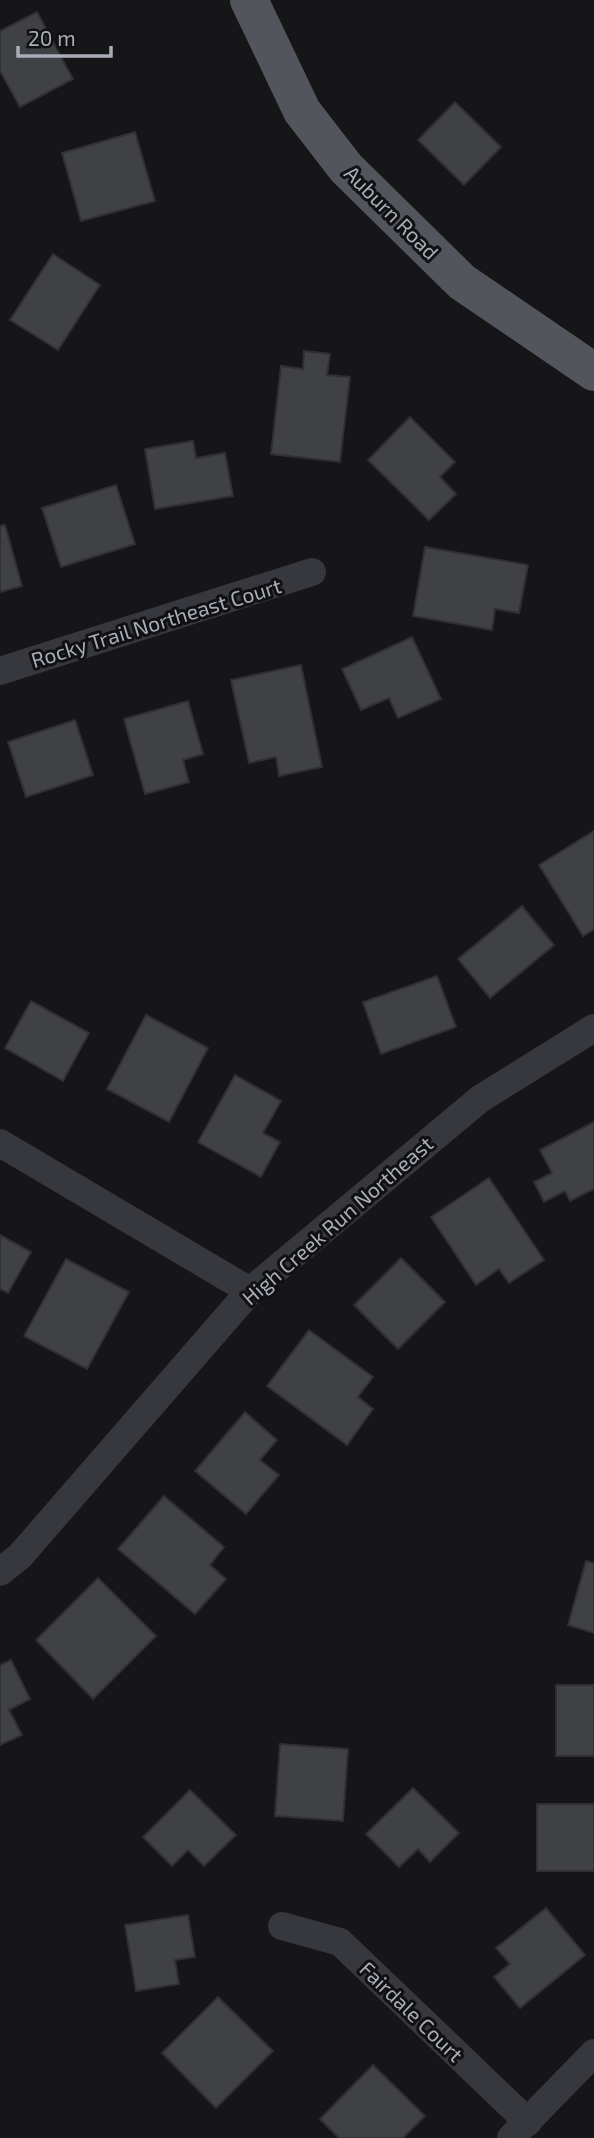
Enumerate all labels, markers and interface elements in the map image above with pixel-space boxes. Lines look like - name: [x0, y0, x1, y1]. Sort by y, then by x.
- scale bar: [18, 14, 110, 58]
- text: 20 m: [28, 25, 76, 50]
- street label: Auburn Road: [340, 160, 444, 264]
- street label: Rocky Trail Northeast Court: [28, 572, 284, 672]
- street label: High Creek Run Northeast: [237, 1130, 437, 1310]
- street label: Fairdale Court: [355, 1956, 469, 2066]

